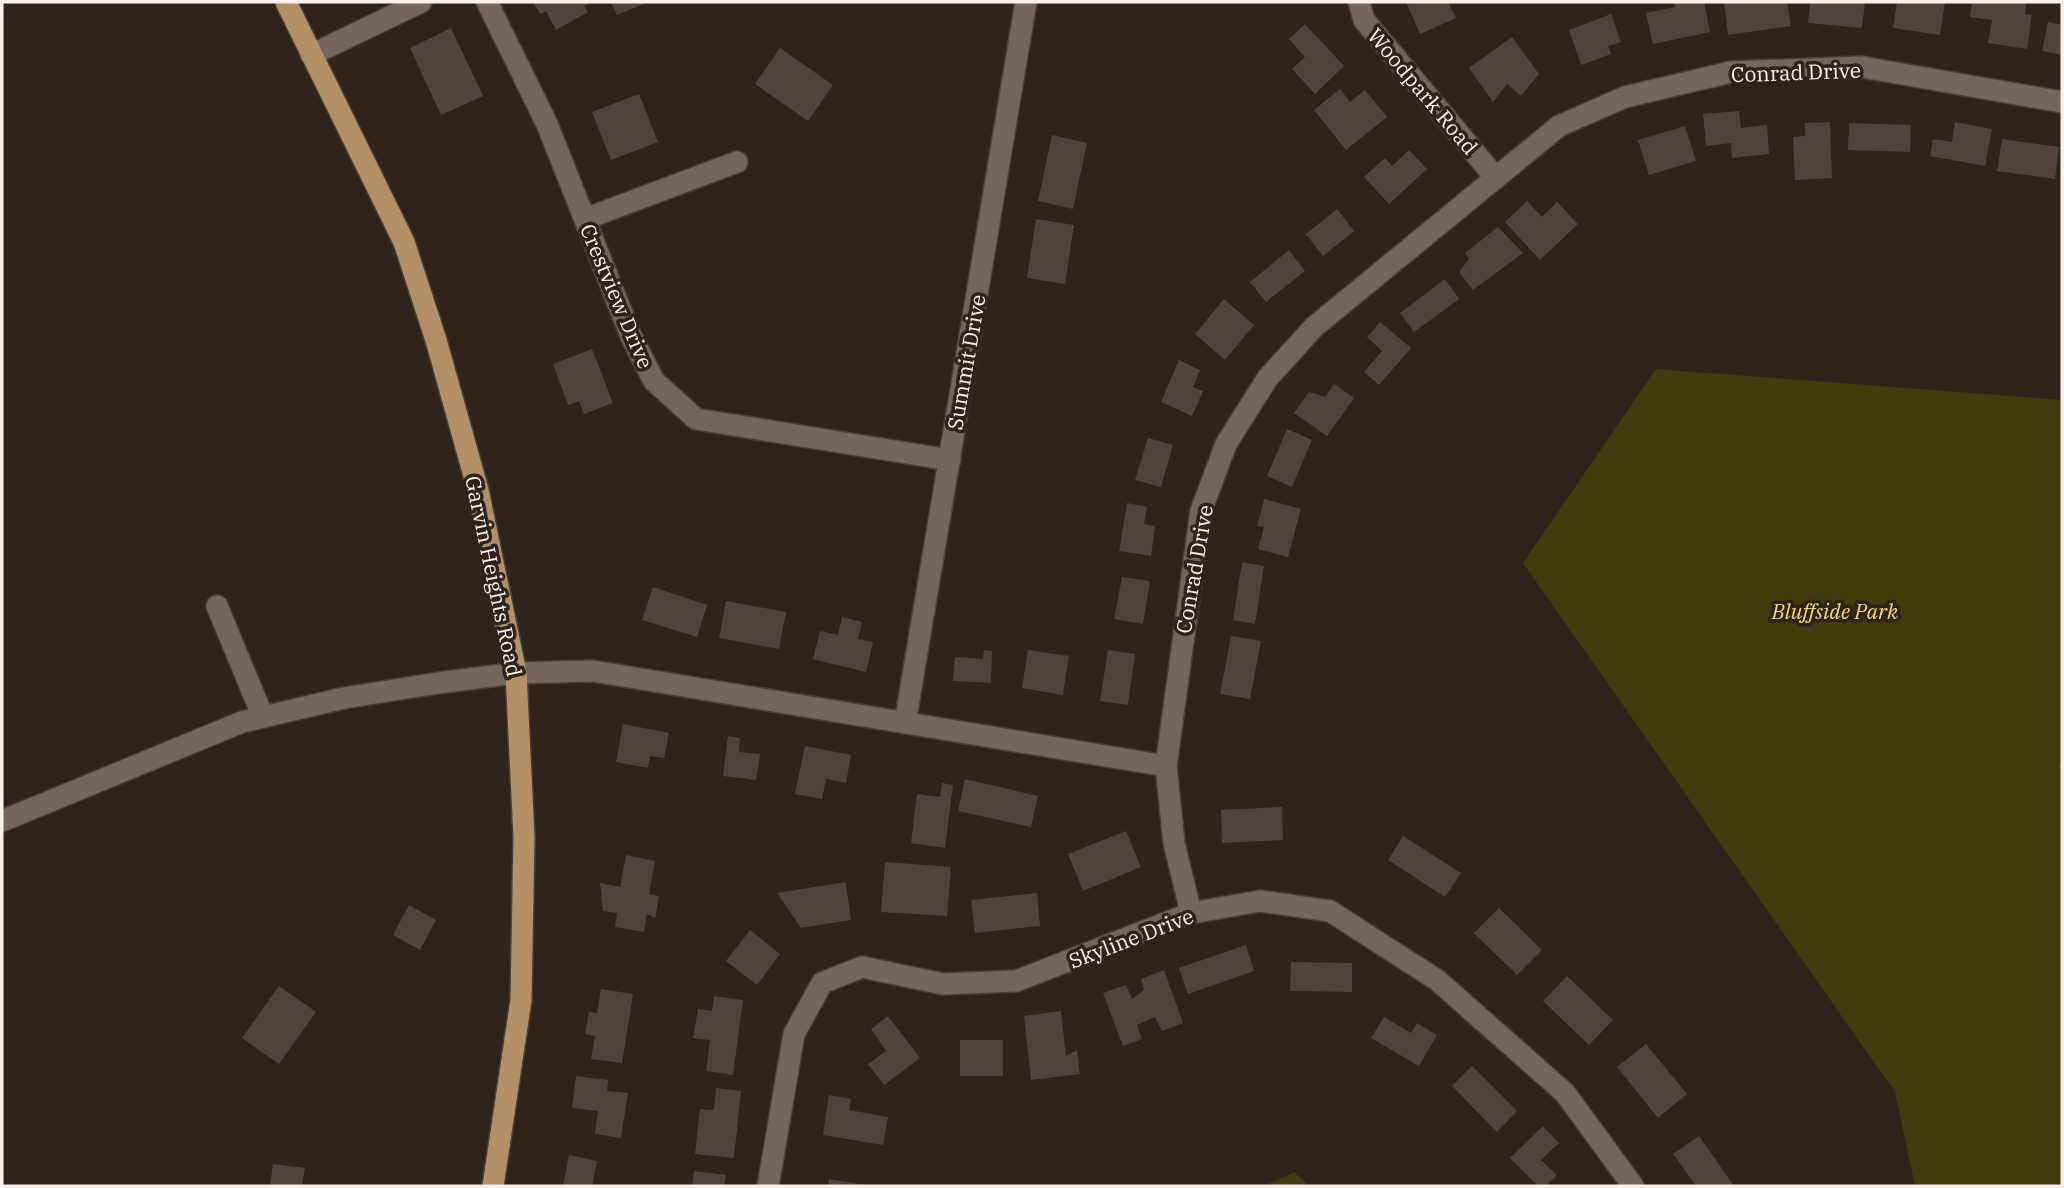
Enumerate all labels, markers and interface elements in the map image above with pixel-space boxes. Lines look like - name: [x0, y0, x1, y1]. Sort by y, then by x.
- street label: Woodpark Road: [1362, 22, 1484, 160]
- street label: Conrad Drive: [1730, 56, 1862, 88]
- street label: Crestview Drive: [574, 219, 660, 373]
- street label: Summit Drive: [940, 292, 992, 432]
- street label: Garvin Heights Road: [459, 473, 529, 679]
- street label: Conrad Drive: [1169, 503, 1219, 635]
- park label: Bluffside Park: [1771, 597, 1899, 625]
- street label: Skyline Drive: [1065, 901, 1197, 975]

